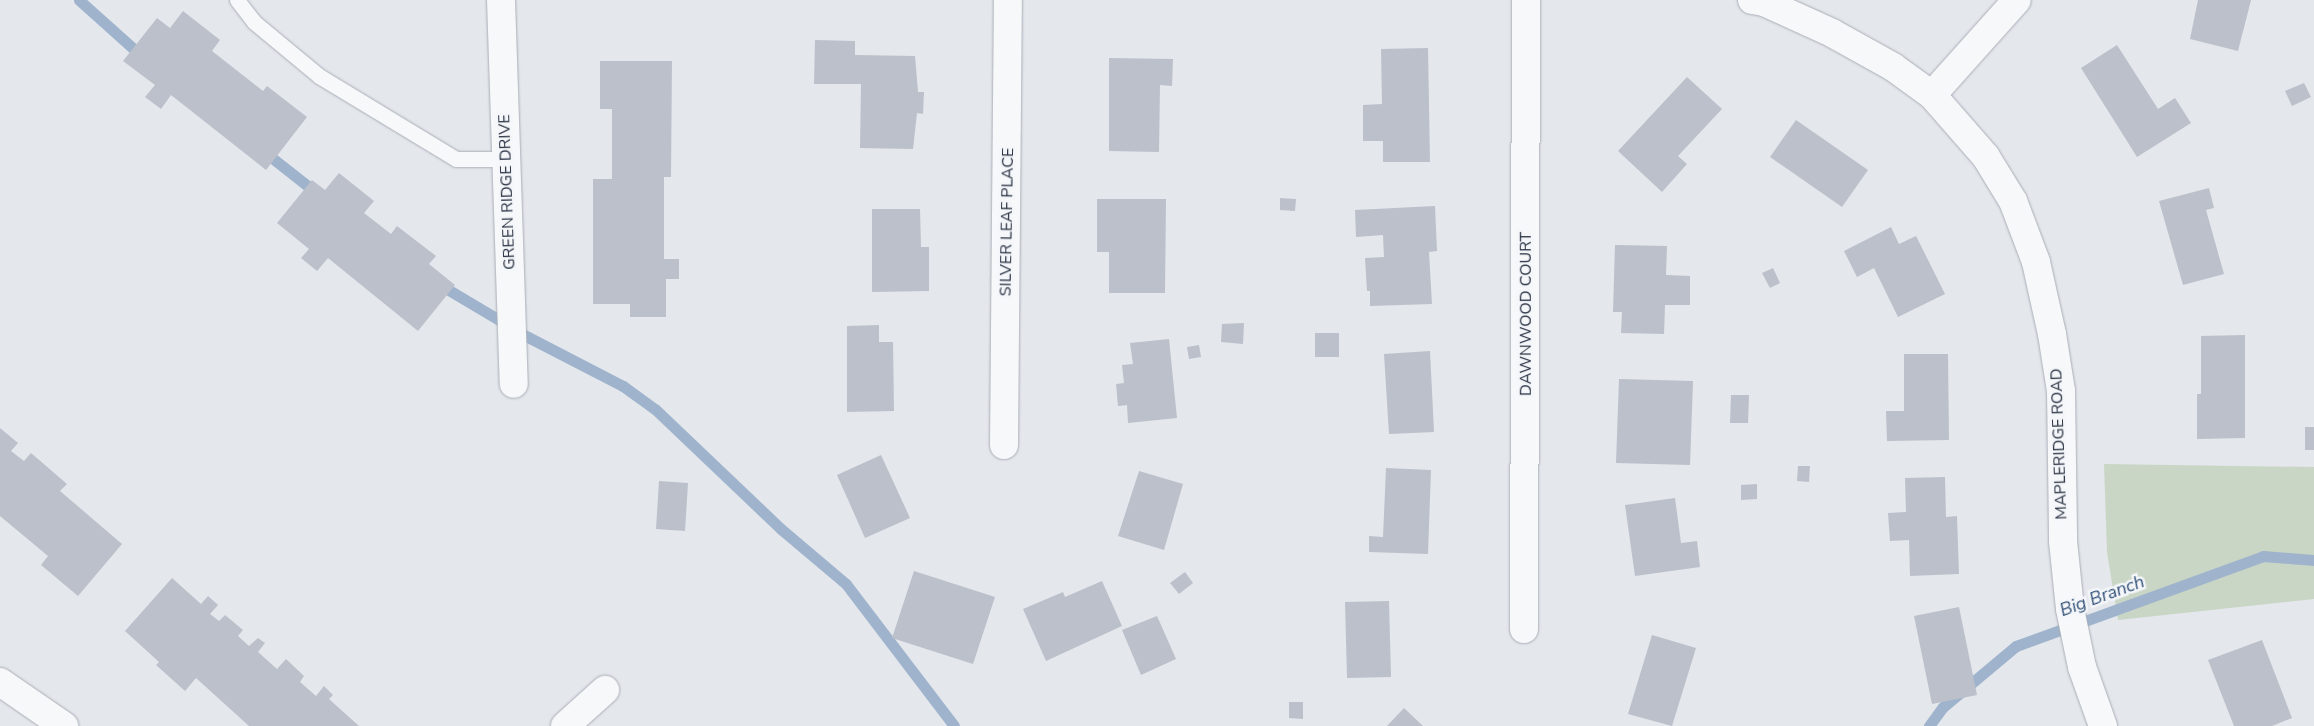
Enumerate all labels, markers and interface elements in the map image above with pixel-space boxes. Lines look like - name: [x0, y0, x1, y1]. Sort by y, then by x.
- street label: GREEN RIDGE DRIVE: [495, 114, 519, 270]
- street label: SILVER LEAF PLACE: [996, 148, 1018, 296]
- street label: DAWNWOOD COURT: [1516, 232, 1536, 396]
- street label: MAPLERIDGE ROAD: [2047, 368, 2071, 520]
- water label: Big Branch: [2057, 571, 2147, 621]

